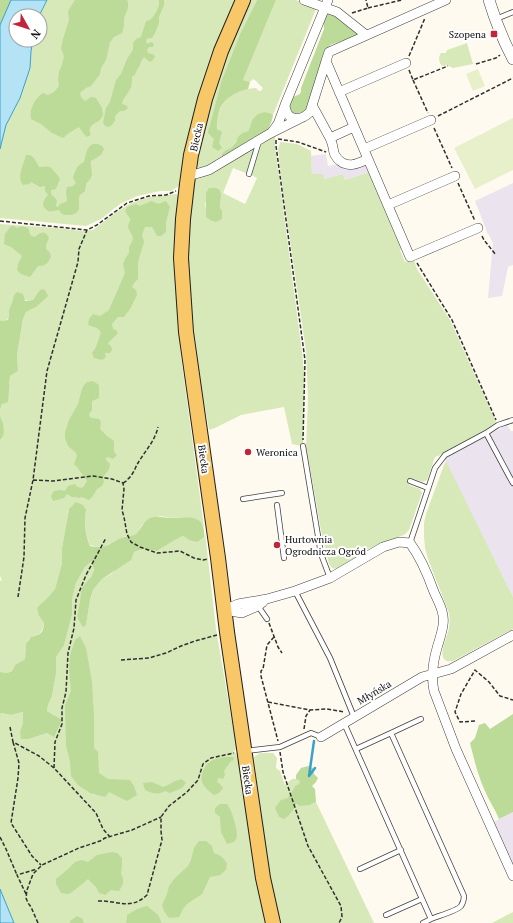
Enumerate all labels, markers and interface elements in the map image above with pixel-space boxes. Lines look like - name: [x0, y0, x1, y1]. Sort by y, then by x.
- north arrow: [8, 8, 48, 48]
- text: N: [27, 27, 44, 42]
- place label: Szopena: [449, 28, 486, 41]
- marker: Szopena: [489, 29, 499, 39]
- street label: Biecka: [187, 121, 206, 153]
- street label: Biecka: [195, 444, 212, 474]
- place label: Weronica: [256, 446, 298, 459]
- marker: Weronica: [243, 447, 253, 457]
- place label: Hurtownia Ogrodnicza Ogród: [285, 533, 366, 558]
- marker: Hurtownia Ogrodnicza Ogród: [272, 540, 282, 550]
- street label: Młyńska: [355, 677, 394, 708]
- street label: Biecka: [239, 765, 256, 795]

